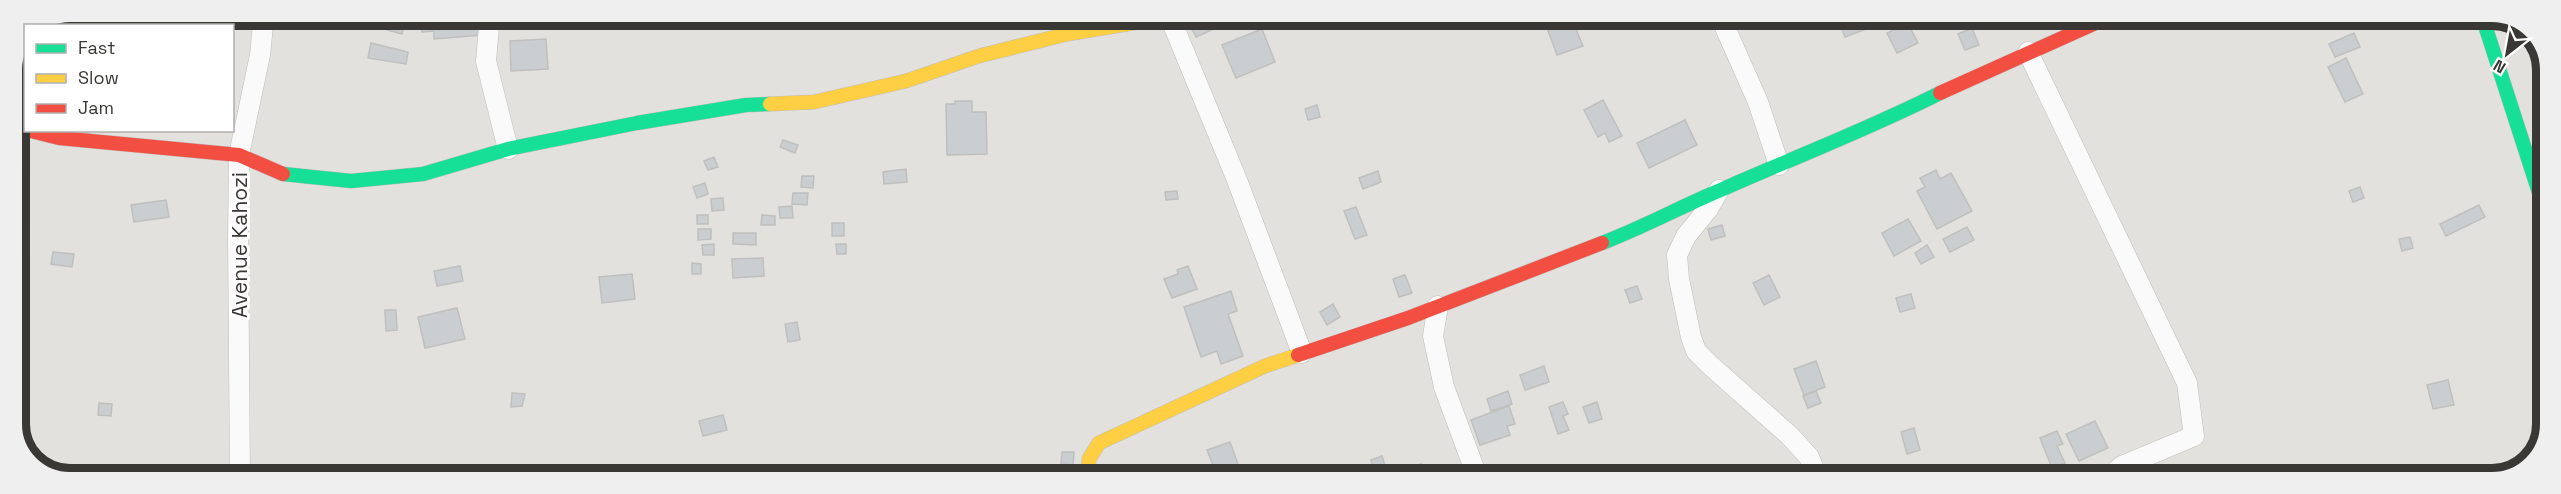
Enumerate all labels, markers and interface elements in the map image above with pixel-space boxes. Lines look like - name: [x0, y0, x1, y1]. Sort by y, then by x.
- legend: [24, 24, 234, 132]
- north arrow: [2477, 24, 2537, 84]
- text: Fast: [78, 36, 115, 59]
- text: N: [2490, 55, 2510, 78]
- text: Slow: [78, 66, 119, 89]
- text: Jam: [78, 96, 114, 119]
- street label: Avenue Kahozi: [226, 172, 253, 318]

